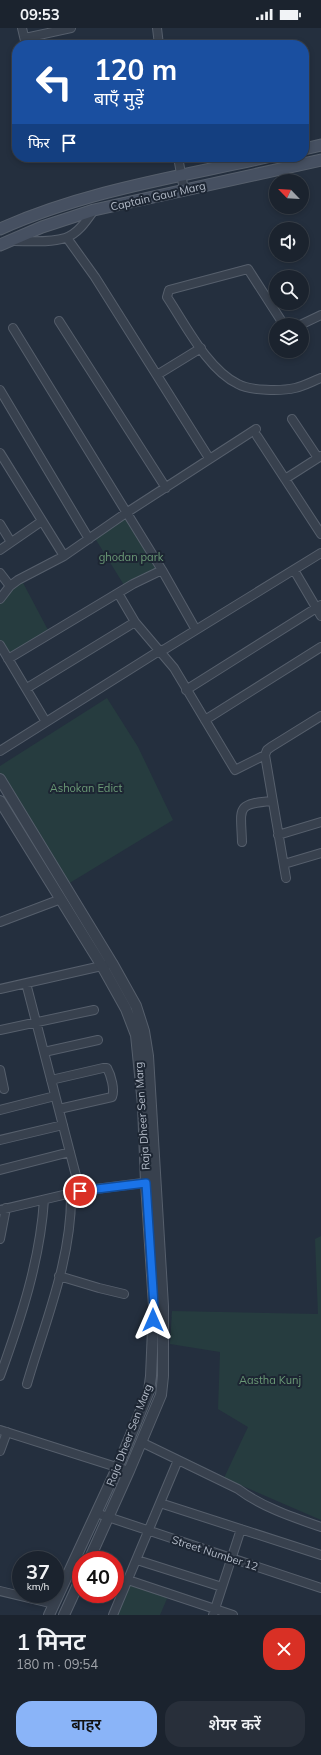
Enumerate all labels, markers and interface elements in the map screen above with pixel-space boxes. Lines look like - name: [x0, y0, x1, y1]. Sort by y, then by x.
- text: 09:53: [20, 5, 60, 24]
- text: 120 m: [94, 52, 177, 87]
- icon: left: [28, 56, 80, 108]
- text: बाएँ मुड़ें: [94, 87, 144, 110]
- icon: arrive: [58, 132, 80, 154]
- text: फिर: [28, 133, 50, 152]
- north arrow: [269, 174, 309, 214]
- map controls: [269, 174, 309, 358]
- street label: Captain Gaur Marg: [109, 178, 207, 214]
- button: sound: [269, 222, 309, 262]
- button: search: [269, 270, 309, 310]
- button: layers: [269, 318, 309, 358]
- park label: ghodan park: [99, 550, 164, 564]
- park label: Ashokan Edict: [50, 781, 122, 795]
- street label: Raja Dheer Sen Marg: [131, 1061, 153, 1171]
- pin: [63, 1174, 97, 1208]
- icon: arrive: [69, 1180, 91, 1202]
- position arrow: [132, 1299, 174, 1341]
- park label: Aastha Kunj: [239, 1373, 301, 1387]
- street label: Raja Dheer Sen Marg: [103, 1382, 155, 1488]
- street label: Street Number 12: [170, 1532, 260, 1574]
- speed limit sign: 40: [72, 1551, 124, 1603]
- text: 37: [26, 1559, 50, 1584]
- text: km/h: [27, 1580, 49, 1593]
- text: 1 मिनट: [16, 1626, 86, 1656]
- button: close: [263, 1628, 305, 1670]
- text: 180 m · 09:54: [16, 1656, 98, 1672]
- button: बाहर: [16, 1701, 157, 1747]
- button: शेयर करें: [165, 1701, 305, 1747]

